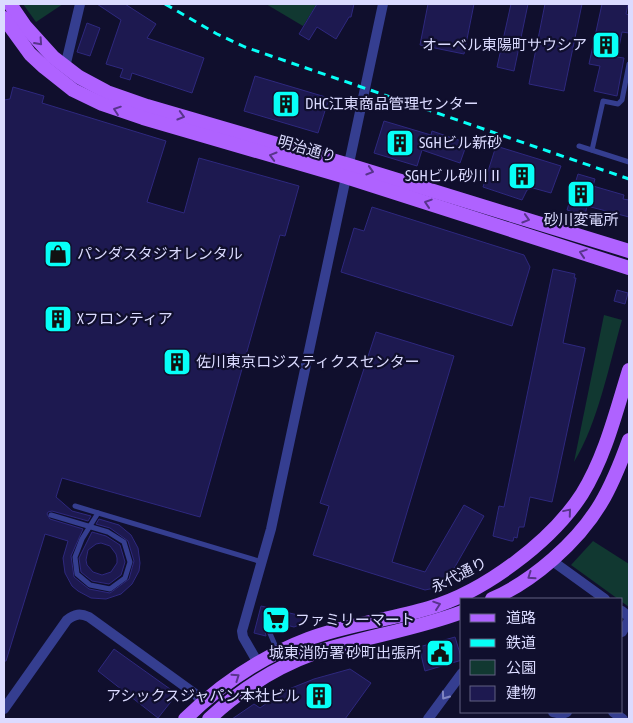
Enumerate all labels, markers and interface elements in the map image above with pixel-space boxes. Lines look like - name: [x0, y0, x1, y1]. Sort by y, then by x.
- building icon: オーベル東陽町サウシア: [591, 30, 621, 60]
- place label: オーベル東陽町サウシア: [422, 36, 587, 53]
- one-way arrow: [33, 37, 42, 46]
- building icon: DHC江東商品管理センター: [271, 89, 301, 119]
- place label: DHC江東商品管理センター: [305, 95, 479, 112]
- one-way arrow: [113, 106, 122, 116]
- one-way arrow: [176, 110, 184, 120]
- building icon: SGHビル新砂: [385, 128, 415, 158]
- street label: 明治通り: [276, 132, 338, 165]
- place label: SGHビル新砂: [419, 134, 502, 151]
- one-way arrow: [269, 151, 277, 161]
- building icon: SGHビル砂川Ⅱ: [507, 161, 537, 191]
- one-way arrow: [366, 166, 374, 176]
- place label: SGHビル砂川Ⅱ: [405, 167, 503, 184]
- building icon: 砂川変電所: [566, 179, 596, 209]
- one-way arrow: [424, 199, 433, 209]
- place label: 砂川変電所: [543, 211, 619, 228]
- one-way arrow: [521, 214, 529, 224]
- shop icon: パンダスタジオレンタル: [43, 239, 73, 269]
- place label: パンダスタジオレンタル: [77, 245, 243, 262]
- one-way arrow: [579, 249, 587, 259]
- building icon: Xフロンティア: [43, 304, 73, 334]
- place label: Xフロンティア: [77, 310, 173, 327]
- building icon: 佐川東京ロジスティクスセンター: [162, 347, 192, 377]
- place label: 佐川東京ロジスティクスセンター: [196, 353, 420, 370]
- one-way arrow: [562, 509, 570, 518]
- street label: 永代通り: [428, 553, 489, 596]
- one-way arrow: [527, 570, 536, 579]
- legend: [460, 598, 623, 713]
- one-way arrow: [432, 601, 441, 611]
- supermarket icon: ファミリーマート: [261, 605, 291, 635]
- text: 道路: [506, 609, 536, 626]
- place label: ファミリーマート: [295, 611, 415, 628]
- text: 鉄道: [506, 634, 536, 651]
- public building icon: 城東消防署 砂町出張所: [425, 638, 455, 668]
- place label: 城東消防署 砂町出張所: [269, 644, 421, 661]
- text: 公園: [506, 659, 536, 676]
- one-way arrow: [230, 674, 239, 683]
- building icon: アシックスジャパン本社ビル: [304, 681, 334, 711]
- text: 建物: [506, 684, 536, 701]
- place label: アシックスジャパン本社ビル: [106, 687, 300, 704]
- one-way arrow: [442, 690, 451, 700]

